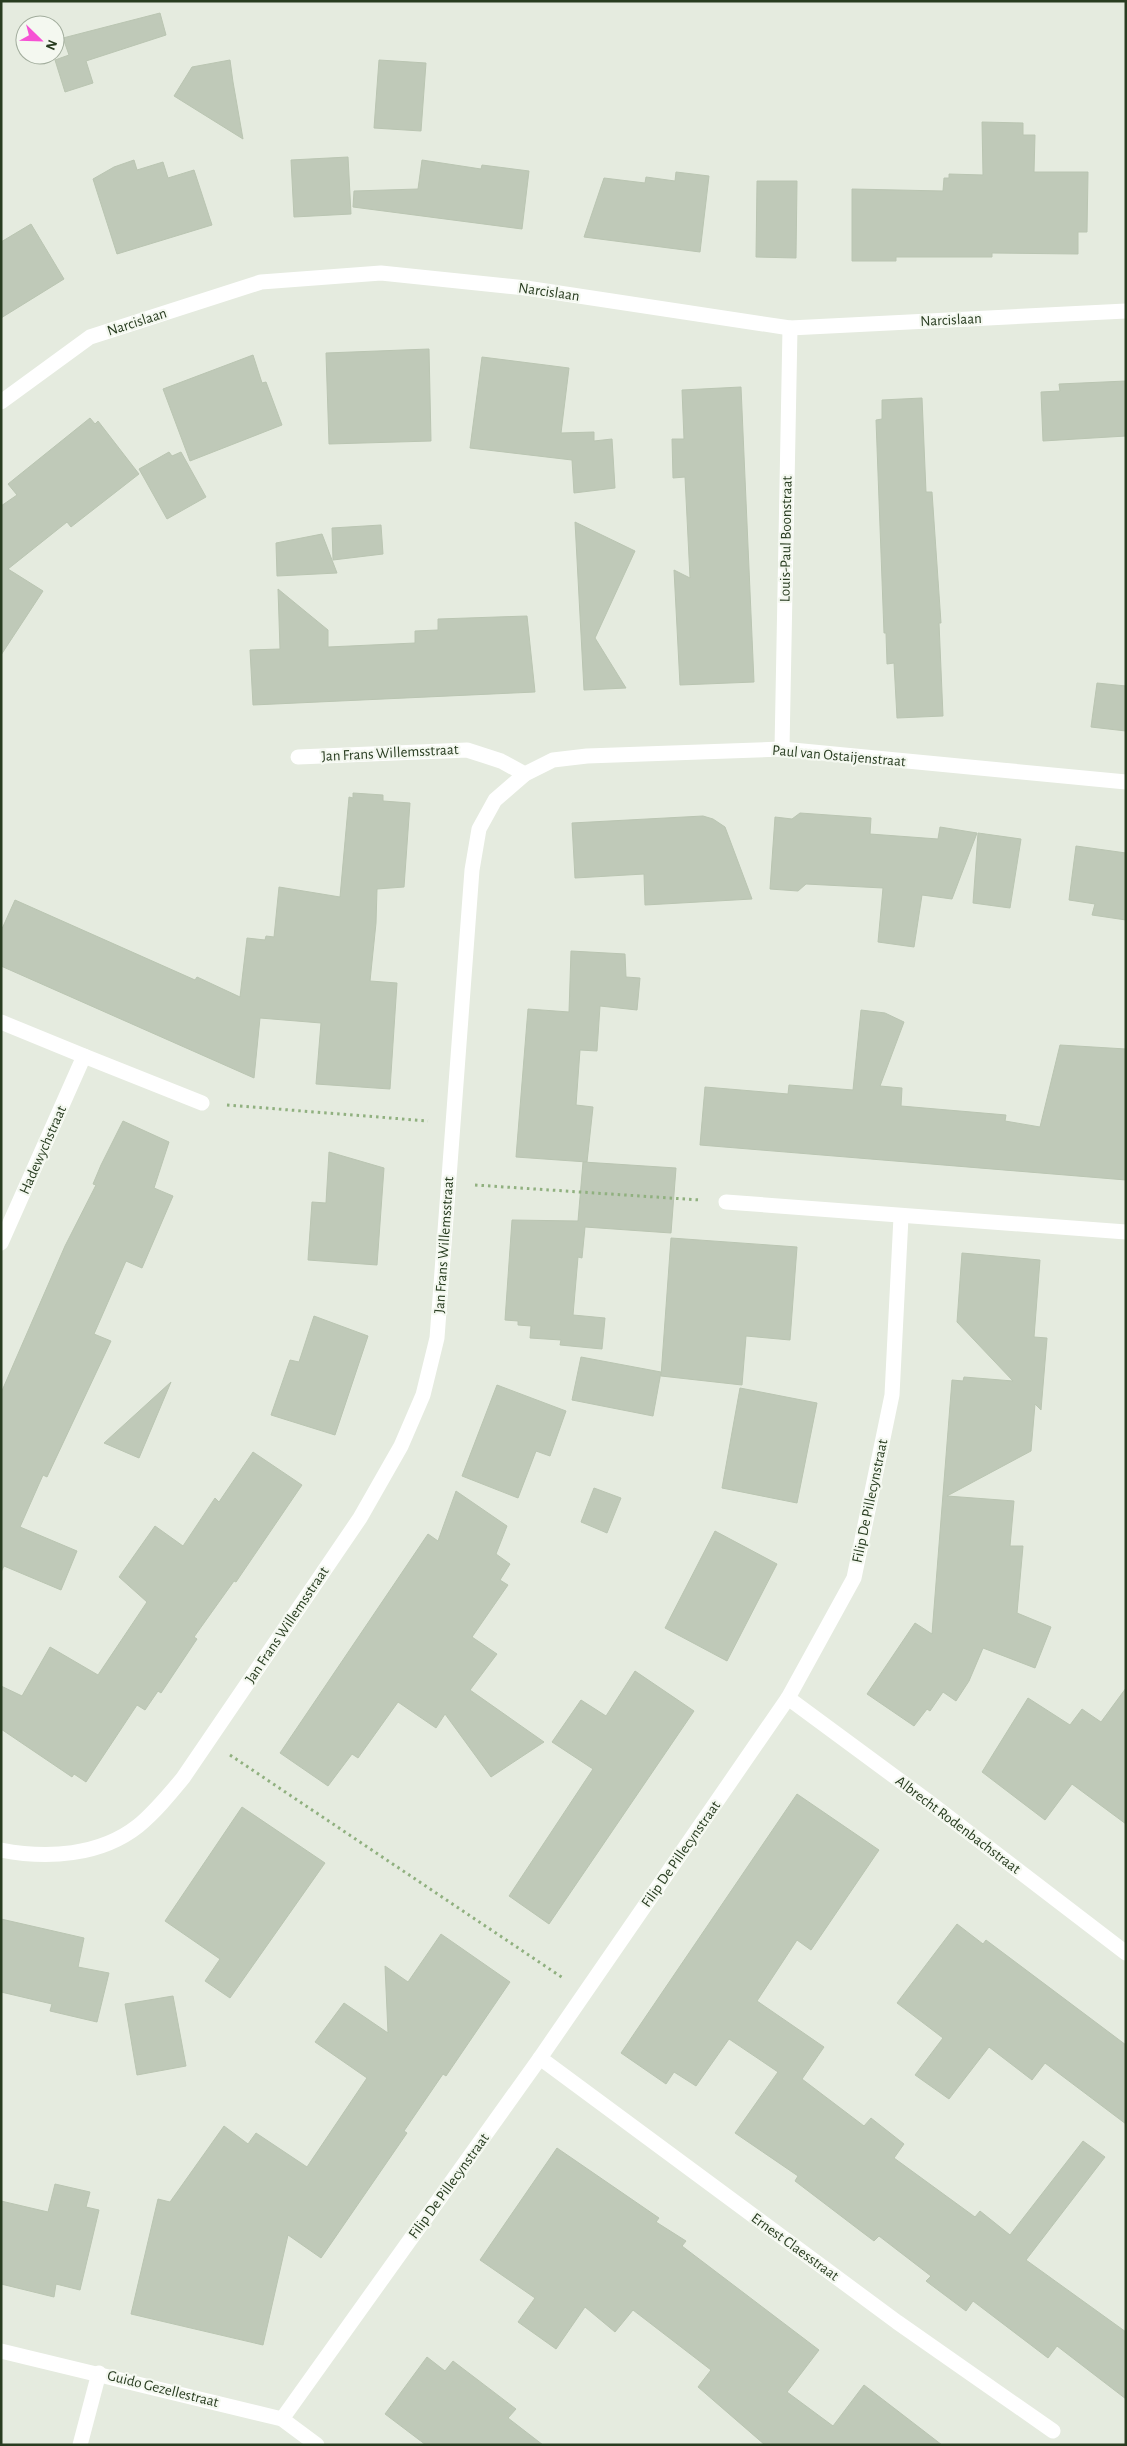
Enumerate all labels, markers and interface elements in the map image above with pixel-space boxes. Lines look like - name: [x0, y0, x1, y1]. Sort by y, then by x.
- north arrow: [15, 15, 65, 65]
- text: N: [43, 37, 59, 52]
- street label: Narcislaan: [517, 280, 581, 304]
- street label: Narcislaan: [105, 305, 169, 339]
- street label: Narcislaan: [920, 311, 982, 329]
- street label: Louis-Paul Boonstraat: [777, 475, 795, 602]
- street label: Jan Frans Willemsstraat: [321, 742, 459, 764]
- street label: Paul van Ostaijenstraat: [772, 743, 907, 769]
- street label: Hadewychstraat: [17, 1103, 69, 1197]
- street label: Jan Frans Willemsstraat: [432, 1176, 456, 1314]
- street label: Filip De Pillecynstraat: [850, 1438, 890, 1564]
- street label: Jan Frans Willemsstraat: [242, 1564, 332, 1686]
- street label: Albrecht Rodenbachstraat: [893, 1773, 1023, 1877]
- street label: Filip De Pillecynstraat: [639, 1798, 723, 1910]
- street label: Filip De Pillecynstraat: [406, 2130, 492, 2241]
- street label: Ernest Claesstraat: [749, 2210, 842, 2284]
- street label: Guido Gezellestraat: [106, 2368, 220, 2410]

